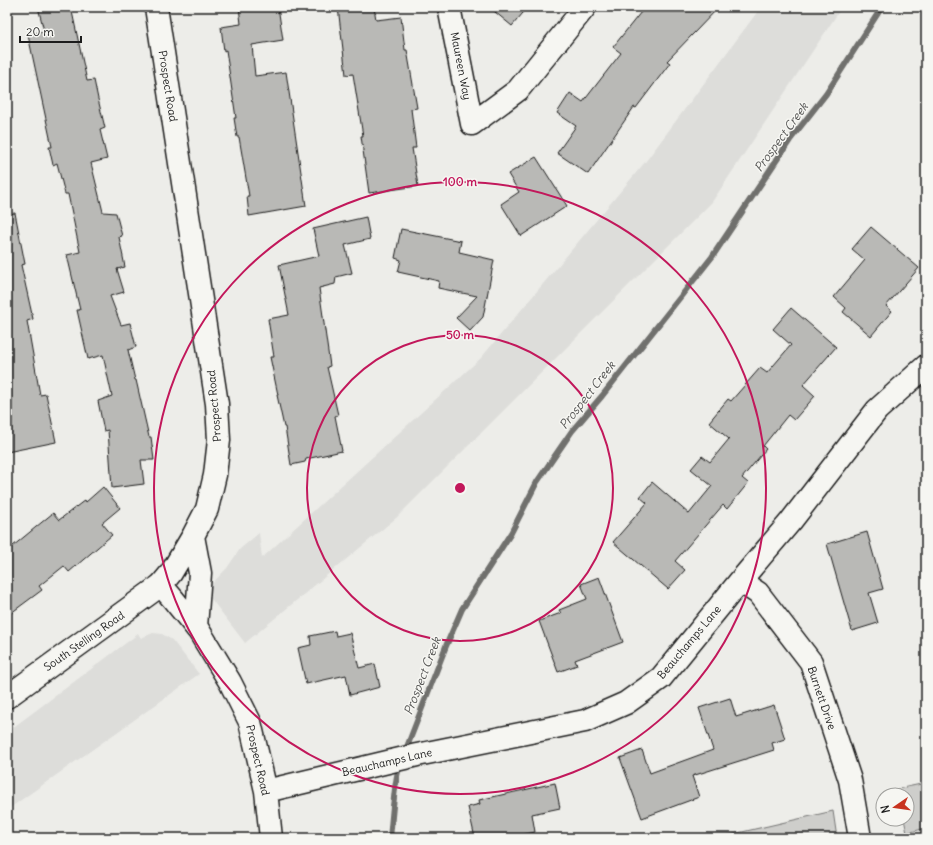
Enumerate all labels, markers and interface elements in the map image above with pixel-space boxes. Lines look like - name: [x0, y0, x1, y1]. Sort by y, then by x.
- scale bar: [20, 18, 81, 44]
- text: 20 m: [26, 24, 54, 39]
- street label: Maureen Way: [448, 31, 474, 101]
- street label: Prospect Road: [155, 49, 181, 123]
- water label: Prospect Creek: [751, 99, 812, 175]
- text: 100 m: [443, 174, 477, 189]
- text: 50 m: [446, 327, 475, 342]
- water label: Prospect Creek: [556, 357, 619, 432]
- street label: Prospect Road: [204, 369, 224, 443]
- centre of rings: [453, 481, 467, 495]
- street label: Beauchamps Lane: [654, 602, 724, 682]
- street label: South Stelling Road: [41, 608, 127, 674]
- water label: Prospect Creek: [400, 634, 444, 717]
- street label: Burnett Drive: [805, 664, 839, 732]
- street label: Prospect Road: [243, 723, 273, 797]
- street label: Beauchamps Lane: [341, 745, 433, 779]
- north arrow: [875, 787, 915, 827]
- text: N: [878, 804, 893, 815]

